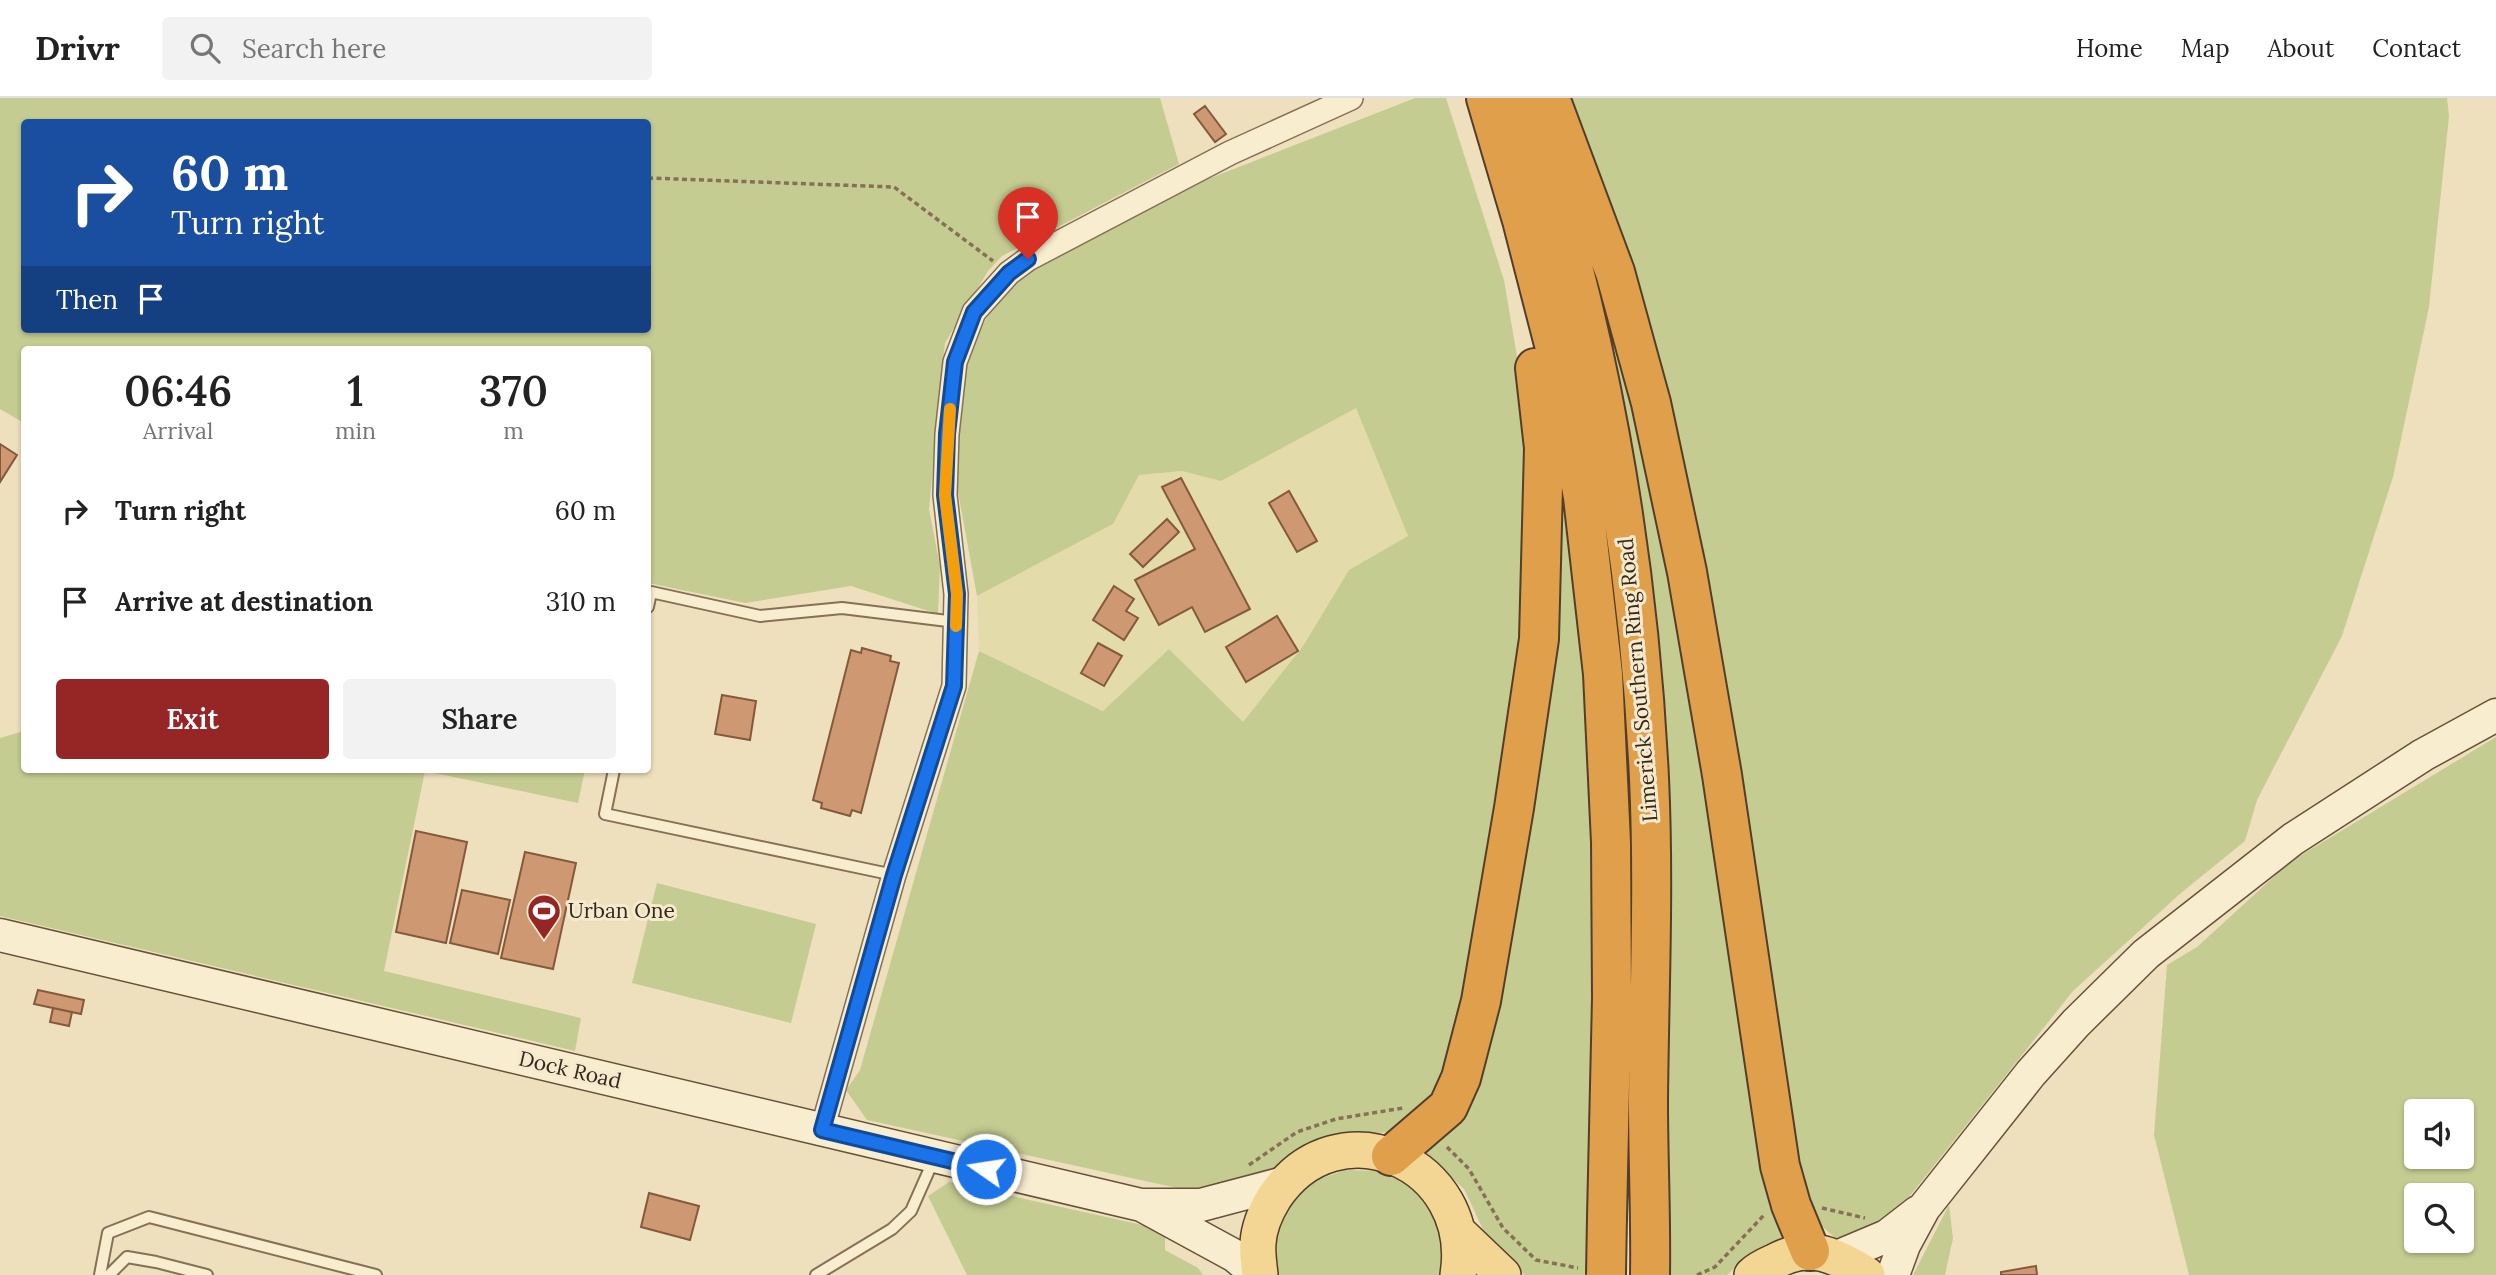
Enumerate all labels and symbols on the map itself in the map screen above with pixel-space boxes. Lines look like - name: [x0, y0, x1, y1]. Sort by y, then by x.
- pin: [998, 187, 1058, 259]
- street label: Limerick Southern Ring Road: [1612, 537, 1663, 823]
- sports icon: Urban One: [525, 892, 563, 941]
- place label: Urban One: [568, 897, 675, 924]
- street label: Dock Road: [516, 1045, 624, 1094]
- position arrow: [949, 1132, 1023, 1206]

